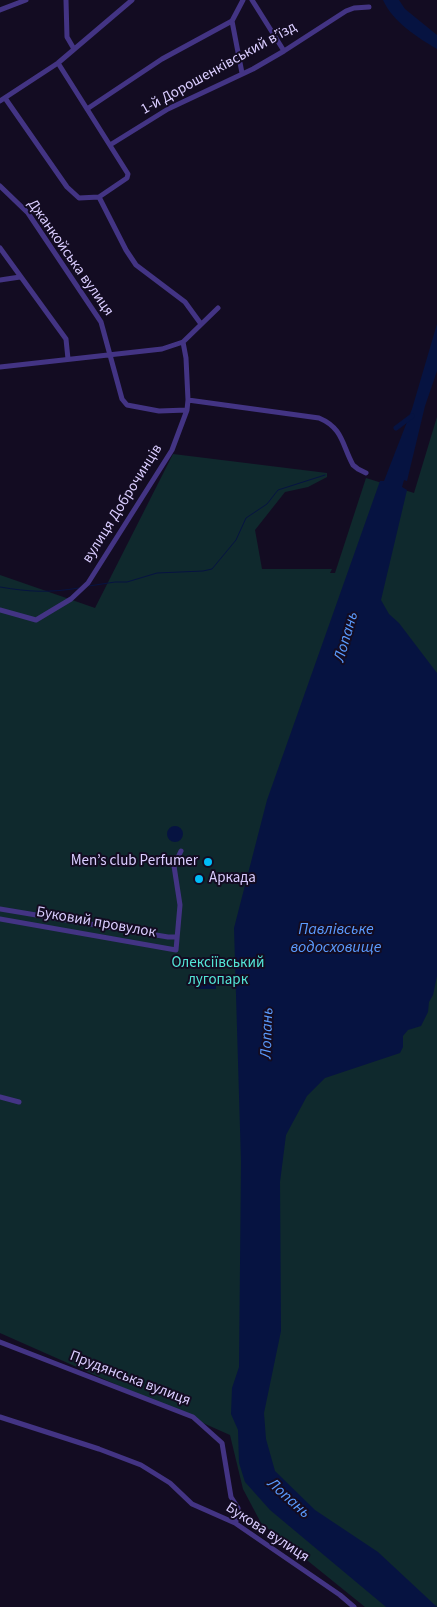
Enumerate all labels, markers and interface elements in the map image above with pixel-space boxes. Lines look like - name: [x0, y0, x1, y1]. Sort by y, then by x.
- street label: 1-й Дорошенківський в’їзд: [138, 19, 300, 119]
- street label: Джанкойська вулиця: [23, 196, 117, 320]
- street label: вулиця Доброчинців: [79, 441, 167, 567]
- water label: Лопань: [331, 610, 363, 664]
- place label: Men’s club Perfumer: [71, 853, 198, 871]
- marker: Men’s club Perfumer: [202, 856, 214, 868]
- place label: Аркада: [209, 870, 256, 888]
- marker: Аркада: [193, 873, 205, 885]
- street label: Буковий провулок: [35, 904, 157, 942]
- water label: Павлівське водосховище: [291, 920, 381, 958]
- park label: Олексіївський лугопарк: [172, 955, 264, 990]
- water label: Лопань: [258, 1007, 278, 1059]
- street label: Прудянська вулиця: [67, 1348, 193, 1410]
- water label: Лопань: [263, 1475, 313, 1523]
- street label: Букова вулиця: [222, 1499, 312, 1567]

